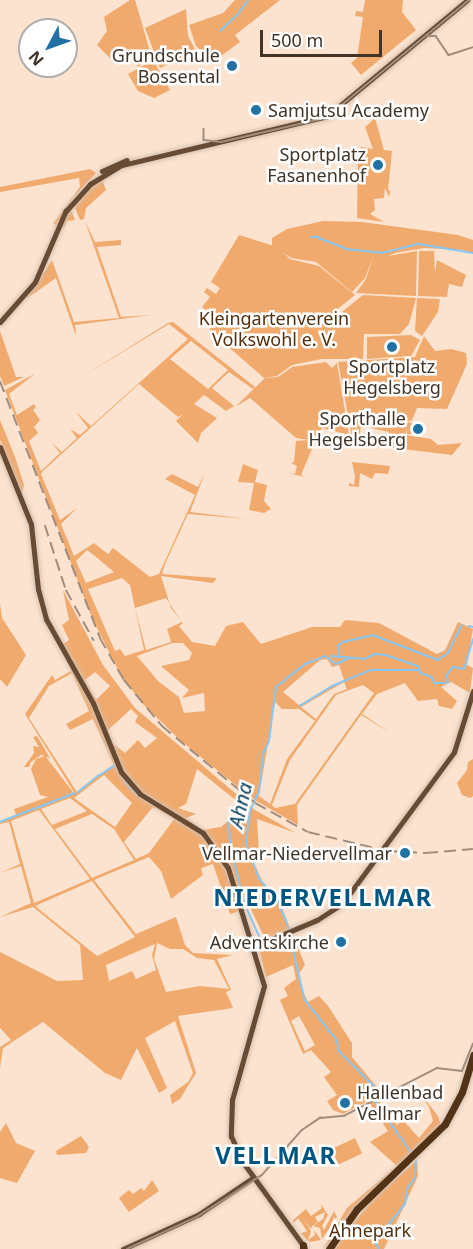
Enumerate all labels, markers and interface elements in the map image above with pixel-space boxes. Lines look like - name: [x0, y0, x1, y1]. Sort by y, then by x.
- north arrow: [18, 18, 78, 78]
- scale bar: [263, 18, 384, 56]
- text: 500 m: [271, 28, 323, 52]
- place label: Grundschule Bossental: [112, 45, 220, 88]
- text: N: [23, 46, 49, 71]
- marker: Grundschule Bossental: [225, 59, 239, 73]
- place label: Samjutsu Academy: [268, 99, 429, 121]
- marker: Samjutsu Academy: [249, 103, 263, 117]
- place label: Sportplatz Fasanenhof: [267, 144, 366, 186]
- marker: Sportplatz Fasanenhof: [371, 158, 385, 172]
- park label: Kleingartenverein Volkswohl e. V.: [199, 308, 349, 350]
- marker: Sportplatz Hegelsberg: [385, 340, 399, 354]
- place label: Sportplatz Hegelsberg: [343, 356, 441, 398]
- place label: Sporthalle Hegelsberg: [308, 408, 406, 450]
- marker: Sporthalle Hegelsberg: [411, 422, 425, 436]
- water label: Ahna: [223, 780, 257, 830]
- place label: Vellmar-Niedervellmar: [202, 842, 392, 864]
- marker: Vellmar-Niedervellmar: [396, 844, 414, 862]
- district label: NIEDERVELLMAR: [213, 883, 433, 911]
- place label: Adventskirche: [210, 931, 329, 953]
- marker: Adventskirche: [334, 935, 348, 949]
- place label: Hallenbad Vellmar: [357, 1082, 443, 1124]
- marker: Hallenbad Vellmar: [338, 1096, 352, 1110]
- district label: VELLMAR: [215, 1141, 337, 1169]
- park label: Ahnepark: [329, 1219, 411, 1241]

